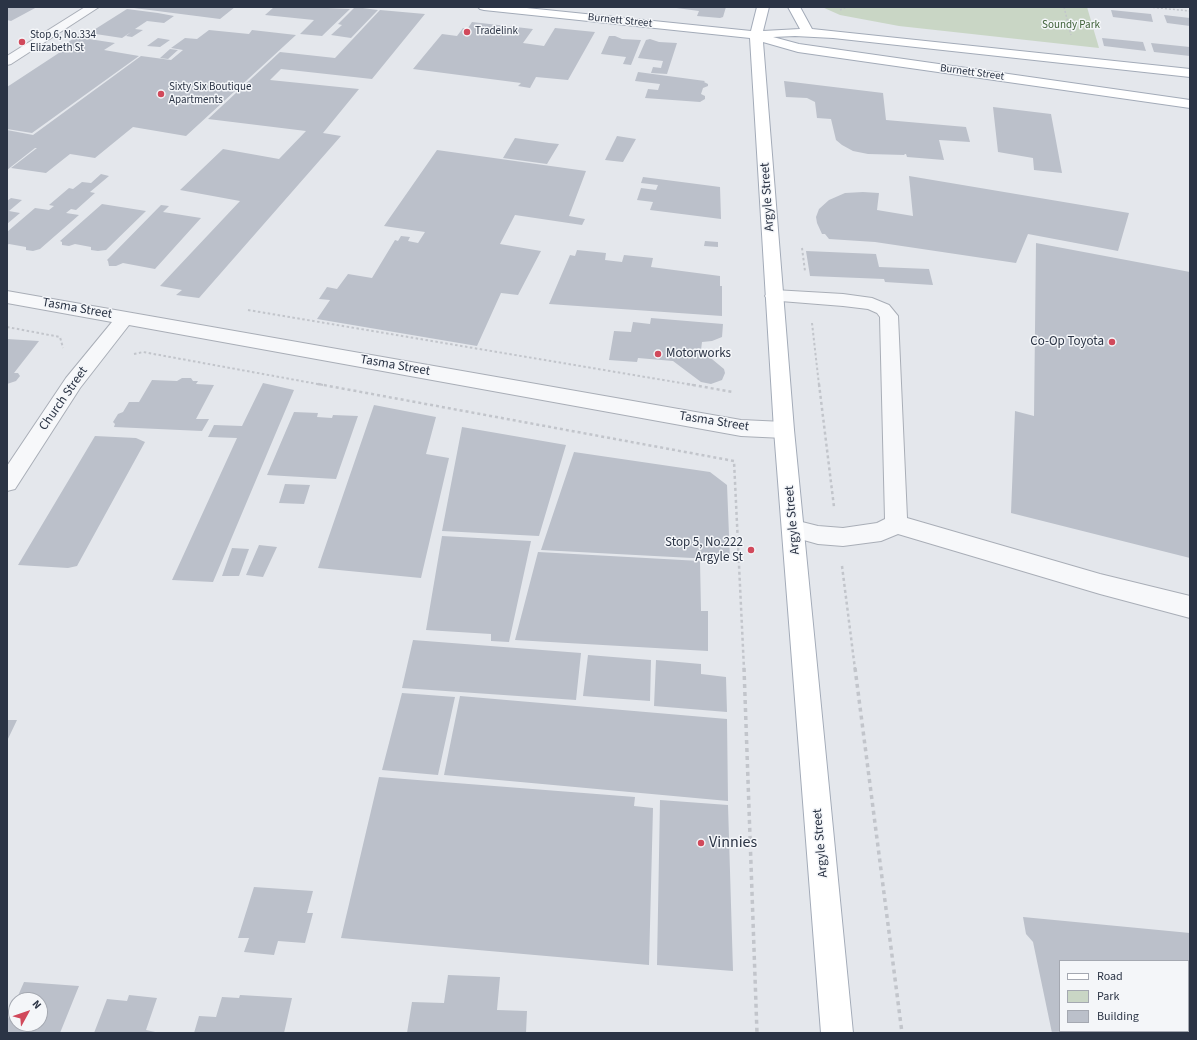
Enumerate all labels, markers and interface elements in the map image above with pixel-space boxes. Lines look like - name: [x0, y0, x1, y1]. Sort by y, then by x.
- street label: Burnett Street: [587, 11, 653, 31]
- park label: Soundy Park: [1042, 19, 1100, 33]
- place label: Tradelink: [475, 25, 518, 39]
- marker: Tradelink: [462, 27, 472, 37]
- place label: Stop 6, No.334 Elizabeth St: [30, 29, 96, 55]
- marker: Stop 6, No.334 Elizabeth St: [17, 37, 27, 47]
- street label: Burnett Street: [939, 62, 1005, 84]
- place label: Sixty Six Boutique Apartments: [169, 81, 251, 107]
- marker: Sixty Six Boutique Apartments: [156, 89, 166, 99]
- street label: Argyle Street: [758, 162, 778, 232]
- street label: Tasma Street: [41, 295, 113, 323]
- place label: Co-Op Toyota: [1030, 334, 1104, 350]
- marker: Co-Op Toyota: [1107, 337, 1117, 347]
- place label: Motorworks: [666, 346, 731, 362]
- marker: Motorworks: [653, 349, 663, 359]
- street label: Tasma Street: [359, 352, 431, 380]
- street label: Church Street: [36, 364, 92, 434]
- street label: Tasma Street: [678, 409, 750, 435]
- street label: Argyle Street: [782, 485, 804, 555]
- place label: Stop 5, No.222 Argyle St: [665, 535, 743, 566]
- marker: Stop 5, No.222 Argyle St: [746, 545, 756, 555]
- street label: Argyle Street: [810, 808, 832, 878]
- place label: Vinnies: [709, 833, 757, 853]
- marker: Vinnies: [696, 838, 706, 848]
- legend: [1059, 960, 1189, 1032]
- text: Road: [1097, 968, 1123, 985]
- text: Park: [1097, 988, 1119, 1005]
- north arrow: [8, 992, 48, 1032]
- text: N: [29, 997, 45, 1012]
- text: Building: [1097, 1008, 1139, 1025]

